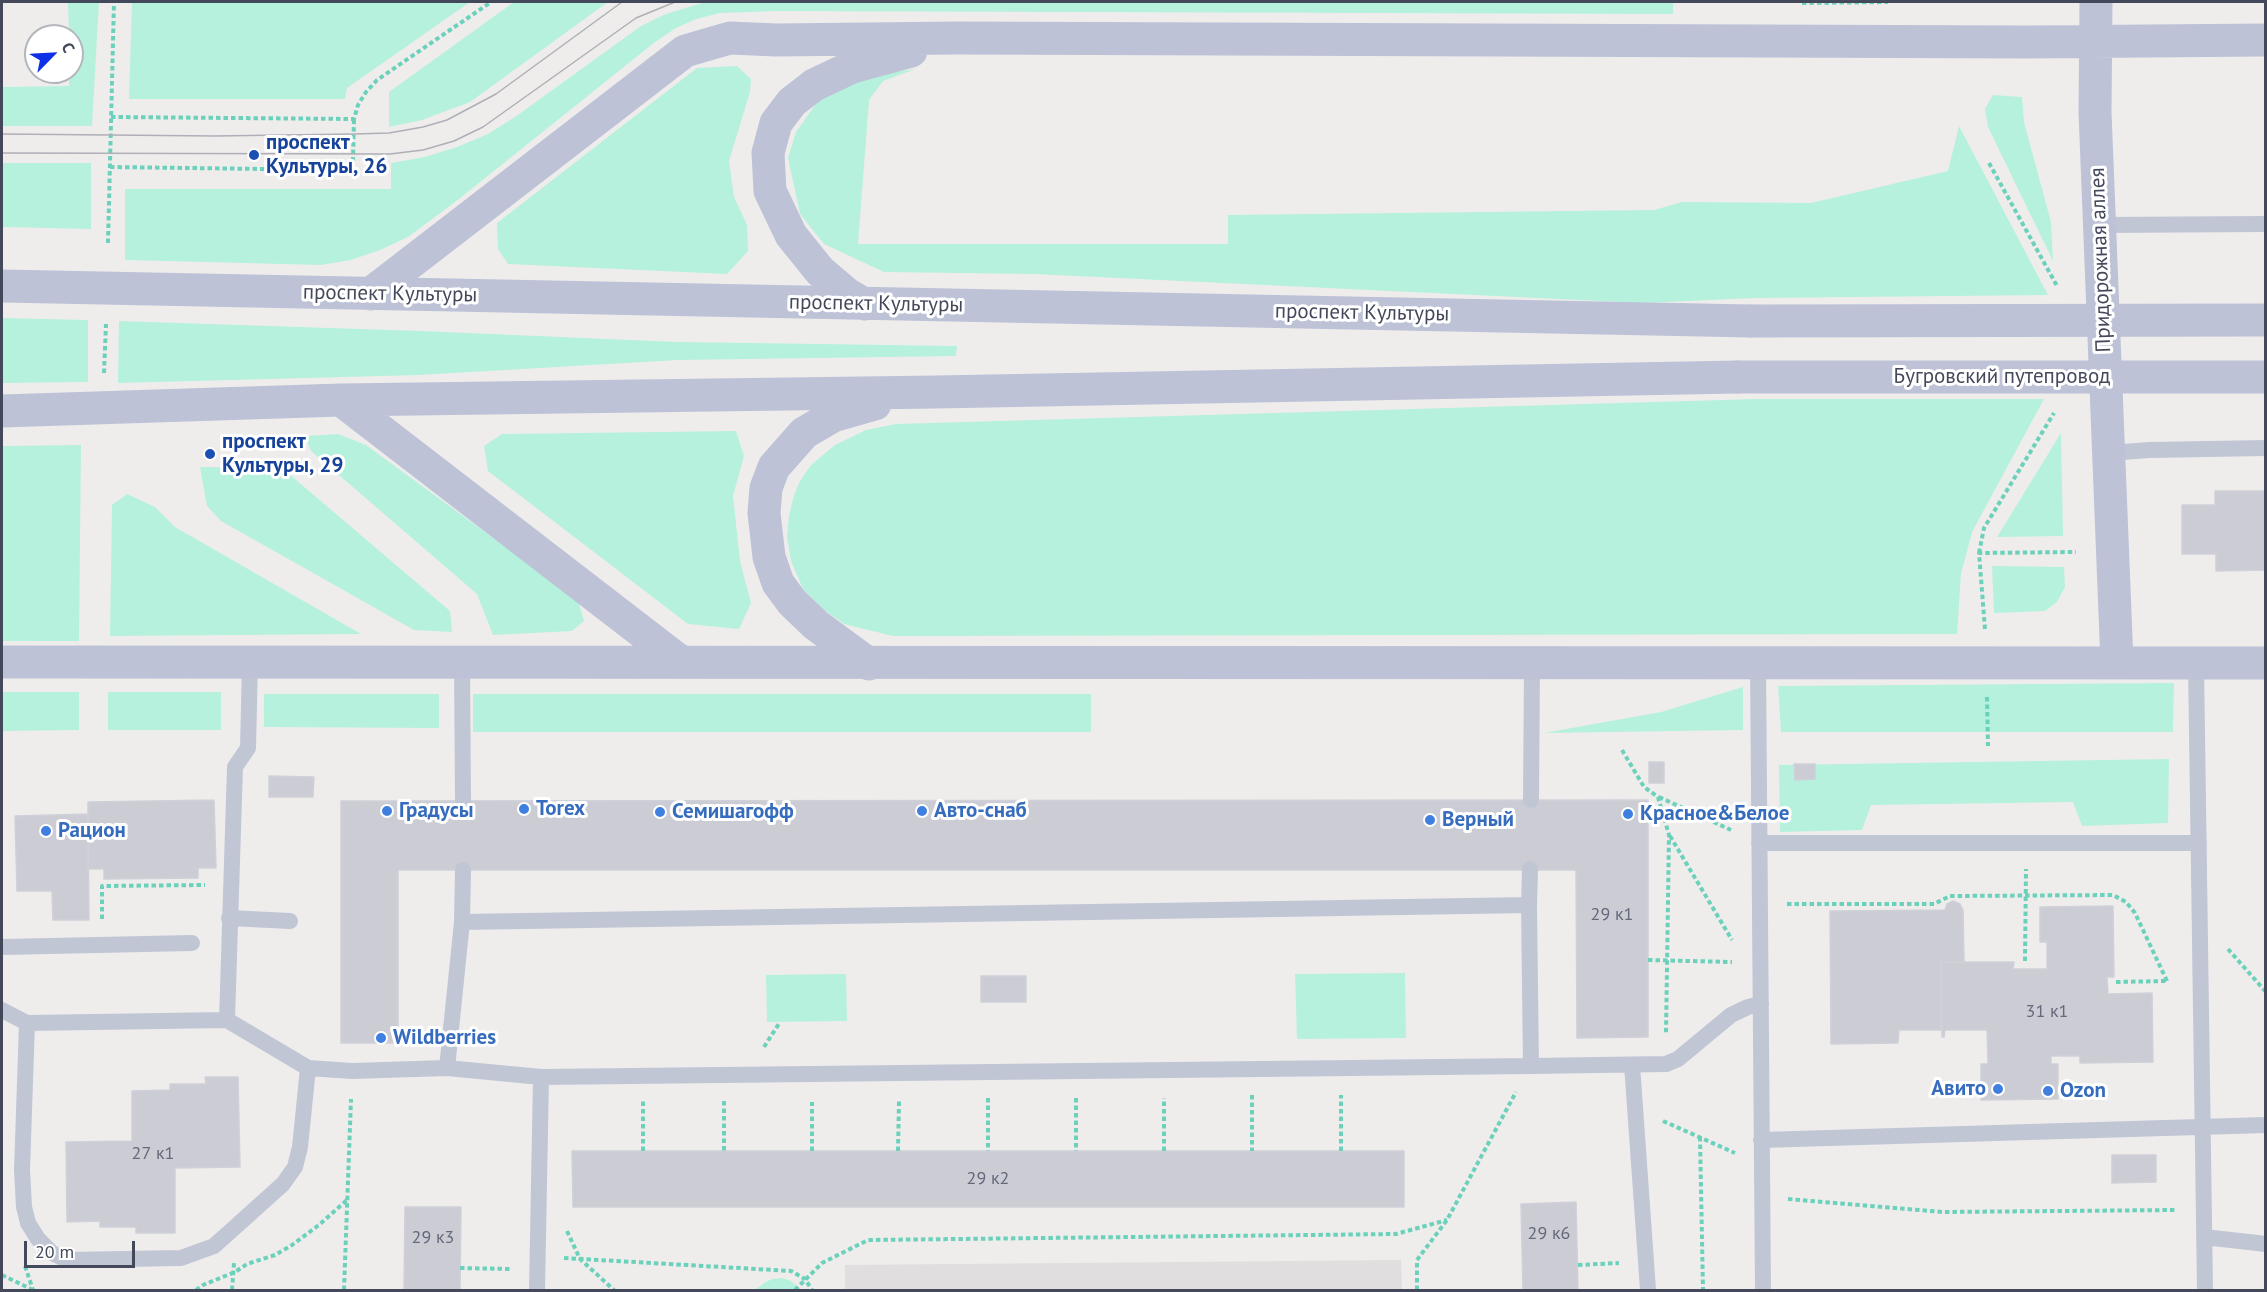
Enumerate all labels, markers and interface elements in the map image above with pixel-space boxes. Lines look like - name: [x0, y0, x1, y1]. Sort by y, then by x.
- north arrow: [24, 24, 84, 84]
- text: С: [58, 39, 80, 56]
- place label: проспект Культуры, 26: [266, 130, 387, 180]
- marker: проспект Культуры, 26: [247, 148, 261, 162]
- street label: Придорожная аллея: [2085, 167, 2117, 353]
- street label: проспект Культуры: [303, 280, 477, 308]
- street label: проспект Культуры: [789, 290, 963, 318]
- street label: проспект Культуры: [1275, 299, 1449, 327]
- street label: Бугровский путепровод: [1894, 364, 2110, 390]
- place label: проспект Культуры, 29: [222, 429, 343, 479]
- marker: проспект Культуры, 29: [203, 447, 217, 461]
- place label: Torex: [536, 796, 585, 822]
- place label: Градусы: [399, 798, 474, 824]
- place label: Авто-снаб: [934, 798, 1027, 824]
- place label: Семишагофф: [672, 799, 794, 825]
- place label: Красное&Белое: [1640, 801, 1789, 827]
- marker: Torex: [517, 802, 531, 816]
- marker: Градусы: [380, 804, 394, 818]
- marker: Авто-снаб: [915, 804, 929, 818]
- marker: Семишагофф: [653, 805, 667, 819]
- place label: Верный: [1442, 807, 1514, 833]
- marker: Красное&Белое: [1621, 807, 1635, 821]
- marker: Верный: [1423, 813, 1437, 827]
- place label: Рацион: [58, 818, 126, 844]
- marker: Рацион: [39, 824, 53, 838]
- house number: 29 к1: [1591, 904, 1633, 926]
- house number: 31 к1: [2026, 1001, 2068, 1023]
- place label: Wildberries: [393, 1025, 496, 1051]
- marker: Wildberries: [374, 1031, 388, 1045]
- place label: Авито: [1931, 1076, 1986, 1102]
- place label: Ozon: [2060, 1078, 2106, 1104]
- marker: Авито: [1991, 1082, 2005, 1096]
- marker: Ozon: [2041, 1084, 2055, 1098]
- house number: 27 к1: [132, 1143, 174, 1165]
- house number: 29 к2: [967, 1168, 1009, 1190]
- house number: 29 к6: [1528, 1223, 1570, 1245]
- house number: 29 к3: [412, 1227, 454, 1249]
- scale bar: [27, 1229, 138, 1267]
- text: 20 m: [35, 1240, 74, 1263]

